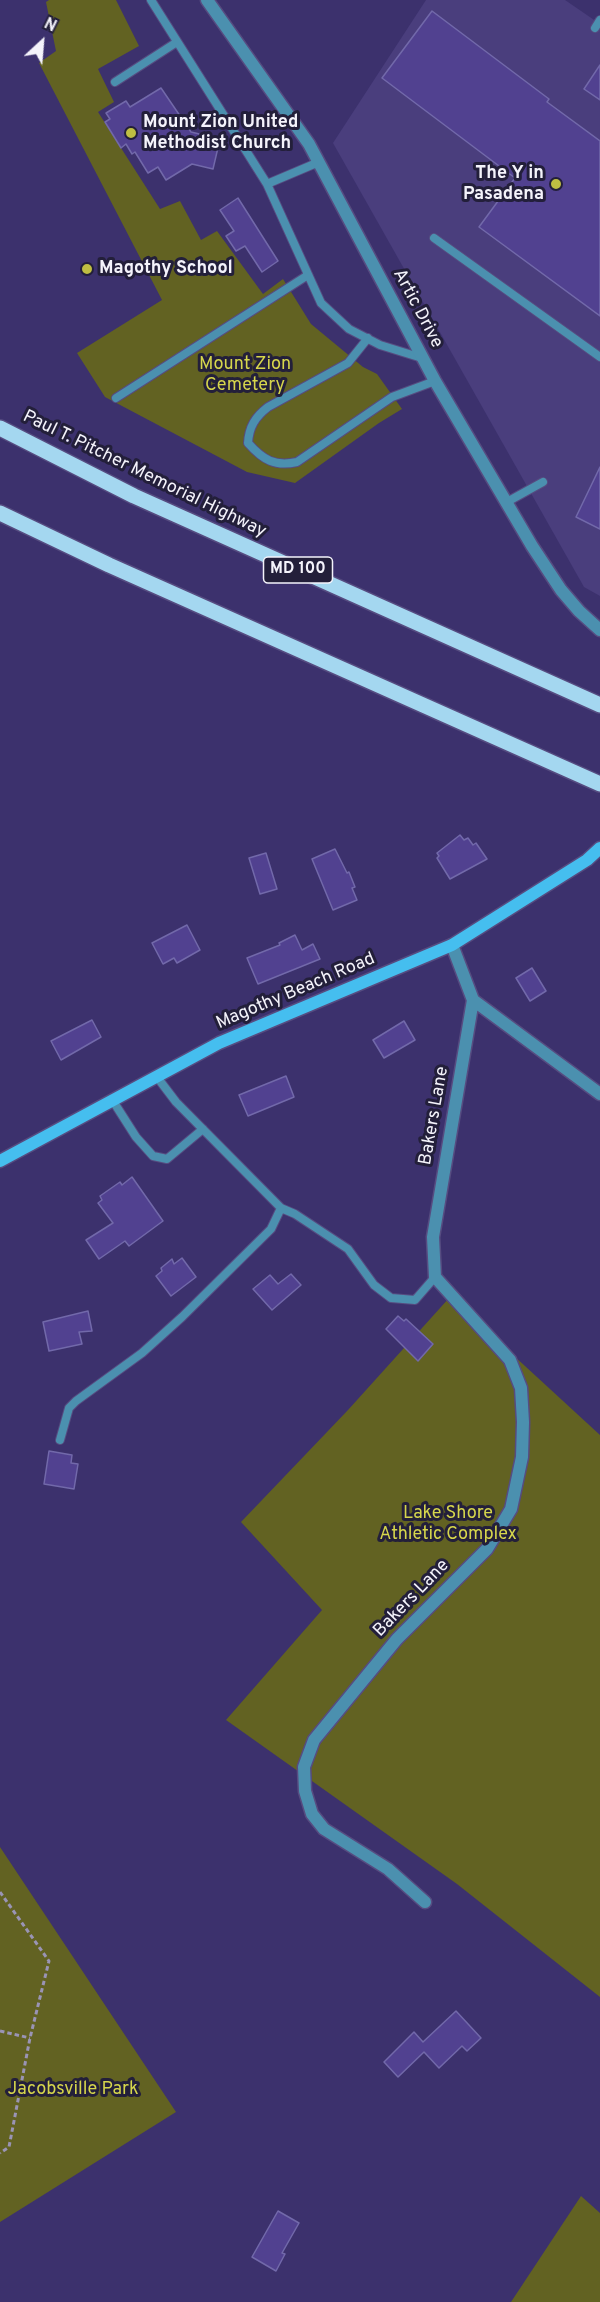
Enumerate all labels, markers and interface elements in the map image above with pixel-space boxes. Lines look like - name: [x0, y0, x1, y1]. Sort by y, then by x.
- north arrow: [12, 12, 72, 72]
- text: N: [40, 14, 59, 37]
- place label: Mount Zion United Methodist Church: [143, 112, 298, 154]
- marker: Mount Zion United Methodist Church: [124, 126, 138, 140]
- place label: The Y in Pasadena: [463, 163, 544, 206]
- marker: The Y in Pasadena: [549, 177, 563, 191]
- place label: Magothy School: [99, 258, 233, 280]
- marker: Magothy School: [80, 262, 94, 276]
- street label: Artic Drive: [387, 266, 447, 352]
- park label: Mount Zion Cemetery: [199, 354, 291, 397]
- street label: Paul T. Pitcher Memorial Highway: [19, 407, 269, 543]
- road number: MD 100: [264, 557, 332, 583]
- street label: Magothy Beach Road: [213, 949, 379, 1035]
- street label: Bakers Lane: [416, 1065, 454, 1167]
- park label: Lake Shore Athletic Complex: [379, 1503, 517, 1546]
- street label: Bakers Lane: [370, 1556, 454, 1642]
- park label: Jacobsville Park: [7, 2079, 139, 2101]

